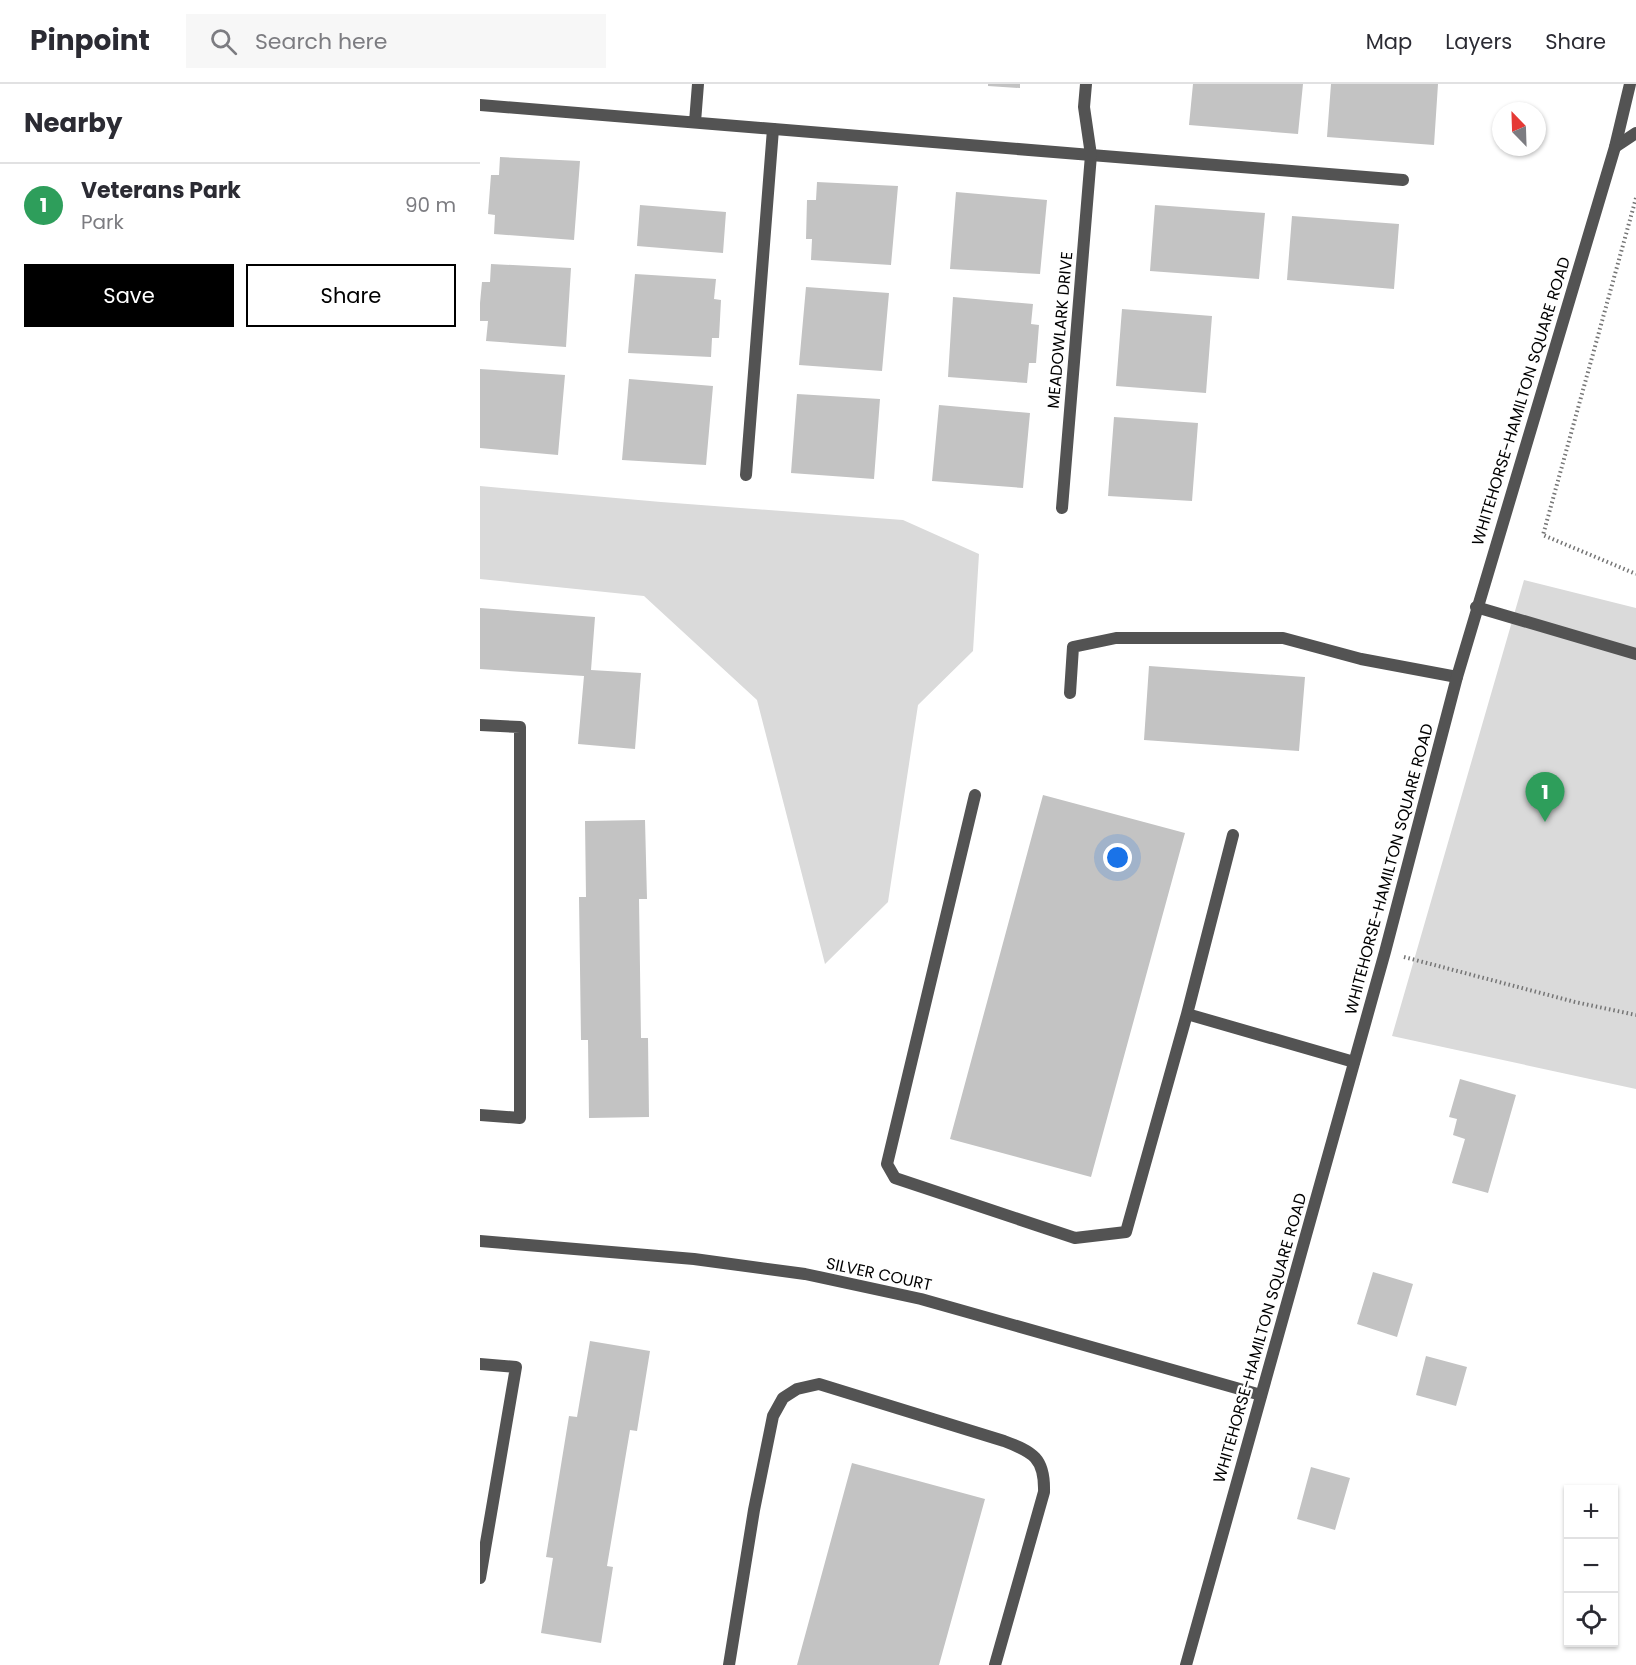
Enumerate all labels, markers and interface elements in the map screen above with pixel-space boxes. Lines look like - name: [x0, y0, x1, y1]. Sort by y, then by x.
- search box: [186, 14, 606, 68]
- text: Pinpoint: [30, 21, 150, 60]
- icon: search: [207, 25, 240, 58]
- text: Search here: [255, 26, 387, 57]
- text: Map: [1366, 27, 1412, 56]
- text: Layers: [1445, 27, 1512, 56]
- text: Share: [1545, 27, 1606, 56]
- north arrow: [1492, 102, 1546, 156]
- text: Nearby: [24, 105, 122, 141]
- text: Veterans Park: [81, 175, 241, 206]
- text: 1: [40, 191, 47, 219]
- text: 90 m: [405, 191, 456, 219]
- text: Park: [81, 208, 124, 236]
- street label: MEADOWLARK DRIVE: [1042, 251, 1078, 409]
- street label: WHITEHORSE-HAMILTON SQUARE ROAD: [1466, 254, 1576, 548]
- button: Save: [24, 264, 234, 327]
- button: Share: [246, 264, 456, 327]
- street label: WHITEHORSE-HAMILTON SQUARE ROAD: [1339, 721, 1439, 1017]
- pin: 1: [1526, 772, 1564, 822]
- your location: [1103, 843, 1132, 872]
- street label: WHITEHORSE-HAMILTON SQUARE ROAD: [1208, 1190, 1312, 1486]
- street label: SILVER COURT: [824, 1252, 934, 1296]
- map controls: [1564, 1485, 1618, 1647]
- button: +: [1564, 1485, 1618, 1539]
- button: −: [1564, 1539, 1618, 1593]
- button: locate: [1564, 1593, 1618, 1647]

